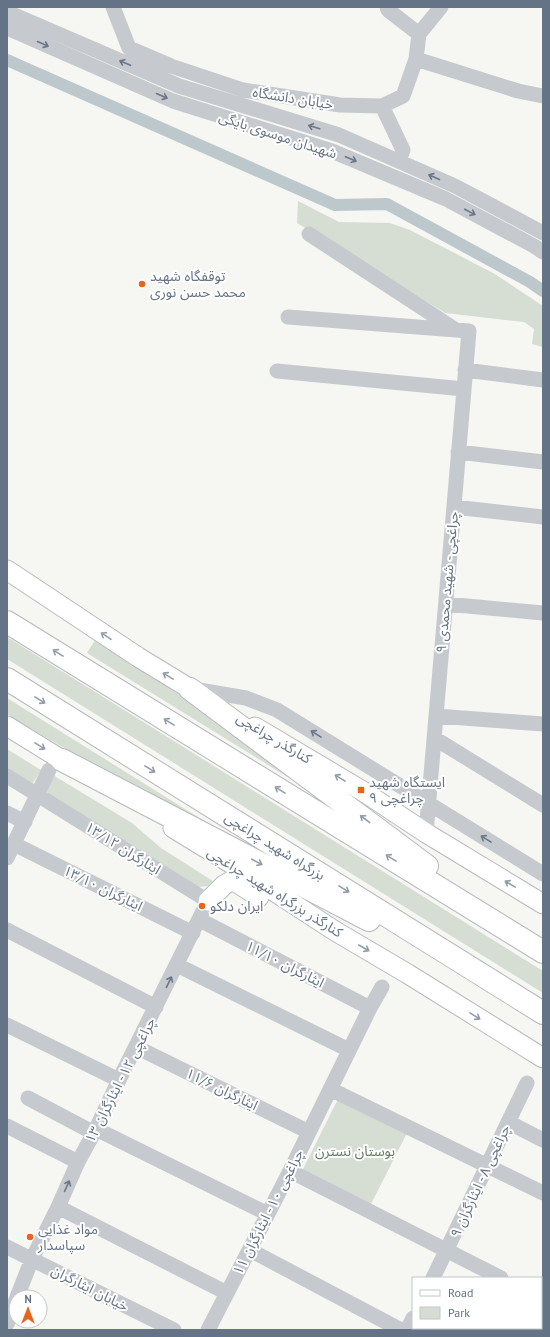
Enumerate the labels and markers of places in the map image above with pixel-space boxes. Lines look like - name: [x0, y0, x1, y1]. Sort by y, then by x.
- place label: توقفگاه شهید محمد حسن نوری: [150, 267, 246, 301]
- marker: توقفگاه شهید محمد حسن نوری: [137, 279, 147, 289]
- place label: ایستگاه شهید چراغچی ۹: [369, 773, 445, 808]
- marker: ایستگاه شهید چراغچی ۹: [356, 785, 366, 795]
- place label: ایران دلکو: [210, 897, 263, 915]
- marker: ایران دلکو: [197, 901, 207, 911]
- place label: مواد غذایی سپاسدار: [37, 1220, 98, 1255]
- marker: مواد غذایی سپاسدار: [25, 1232, 35, 1242]

